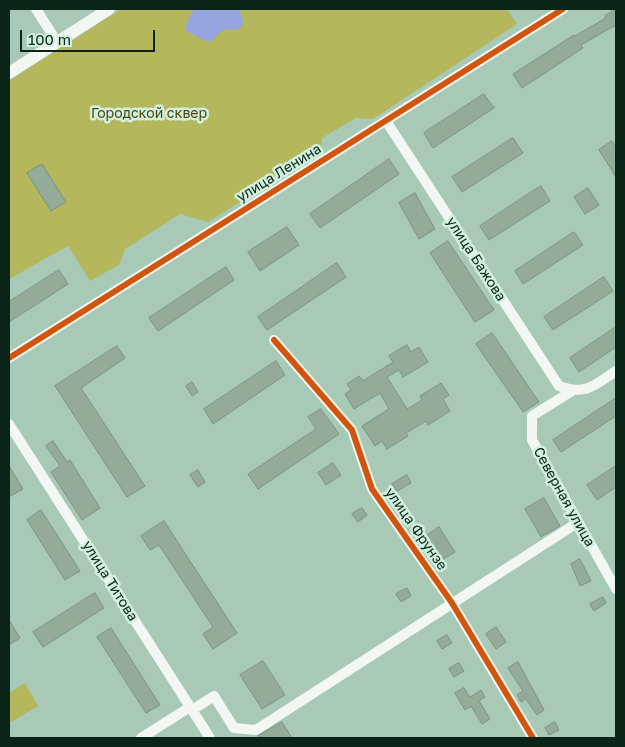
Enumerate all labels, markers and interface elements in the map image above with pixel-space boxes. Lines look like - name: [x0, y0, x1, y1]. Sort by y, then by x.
- scale bar: [22, 20, 158, 52]
- text: 100 m: [28, 30, 71, 48]
- park label: Городской сквер: [91, 106, 207, 122]
- street label: улица Ленина: [234, 140, 324, 206]
- street label: улица Бажова: [443, 214, 509, 304]
- street label: Северная улица: [530, 444, 598, 550]
- street label: улица Фрунзе: [381, 485, 451, 573]
- street label: улица Титова: [79, 538, 141, 624]

